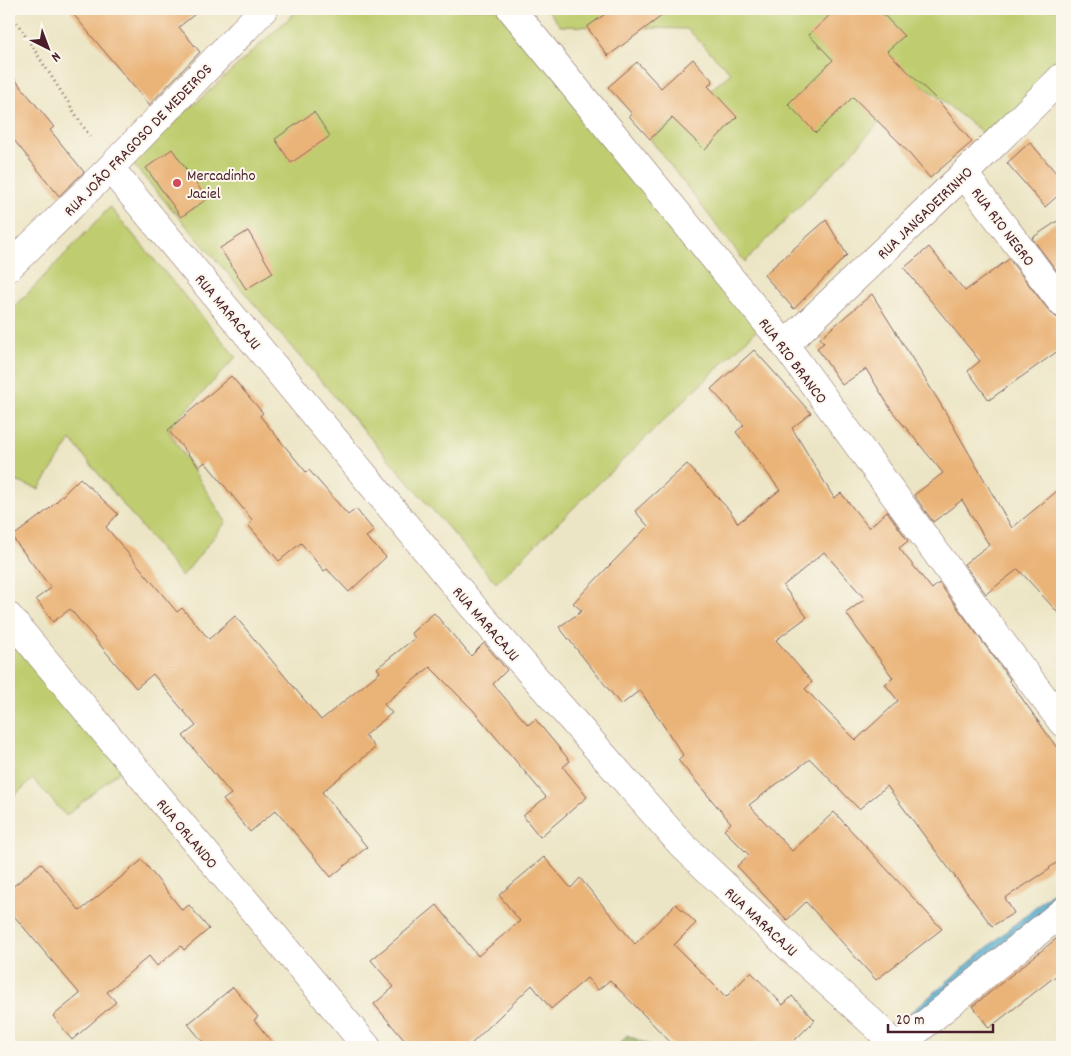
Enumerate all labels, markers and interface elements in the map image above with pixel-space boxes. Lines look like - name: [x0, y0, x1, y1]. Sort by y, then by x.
- north arrow: [22, 22, 72, 72]
- text: N: [46, 46, 65, 66]
- street label: RUA JOÃO FRAGOSO DE MEDEIROS: [59, 59, 218, 223]
- street label: RUA JANGADEIRINHO: [873, 162, 979, 266]
- place label: Mercadinho Jaciel: [187, 165, 256, 206]
- marker: Mercadinho Jaciel: [171, 177, 183, 189]
- street label: RUA RIO NEGRO: [965, 183, 1039, 272]
- street label: RUA MARACAJU: [188, 270, 266, 356]
- street label: RUA RIO BRANCO: [752, 314, 832, 409]
- street label: RUA MARACAJU: [446, 582, 524, 667]
- street label: RUA ORLANDO: [150, 794, 222, 875]
- street label: RUA MARACAJU: [719, 883, 802, 963]
- scale bar: [888, 1001, 994, 1033]
- text: 20 m: [896, 1010, 924, 1032]

